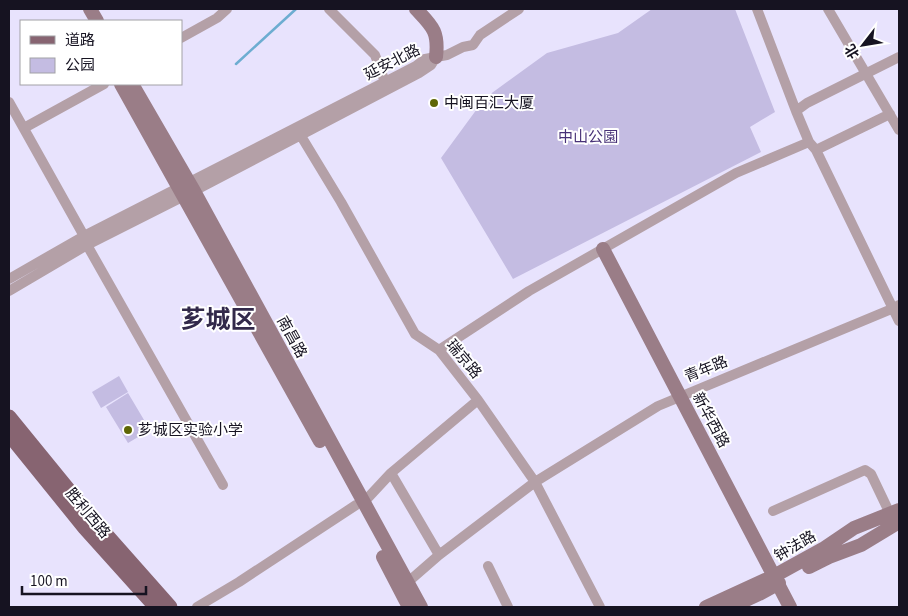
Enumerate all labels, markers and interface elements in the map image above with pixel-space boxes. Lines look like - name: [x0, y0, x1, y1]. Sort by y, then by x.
- legend: [20, 20, 182, 85]
- north arrow: [838, 20, 888, 70]
- text: 道路: [65, 30, 95, 51]
- street label: 延安北路: [361, 39, 424, 85]
- text: 北: [841, 40, 865, 62]
- text: 公园: [65, 55, 95, 76]
- place label: 中闽百汇大厦: [444, 93, 534, 114]
- marker: 中闽百汇大厦: [428, 97, 440, 109]
- park label: 中山公園: [558, 127, 618, 148]
- district label: 芗城区: [180, 302, 256, 338]
- street label: 南昌路: [271, 312, 312, 362]
- street label: 瑞京路: [441, 335, 486, 383]
- street label: 青年路: [681, 351, 731, 388]
- street label: 新华西路: [687, 389, 734, 452]
- place label: 芗城区实验小学: [138, 420, 243, 441]
- marker: 芗城区实验小学: [122, 424, 134, 436]
- street label: 胜利西路: [60, 484, 115, 543]
- street label: 钟法路: [771, 526, 820, 567]
- scale bar: [22, 564, 146, 596]
- text: 100 m: [30, 571, 68, 592]

